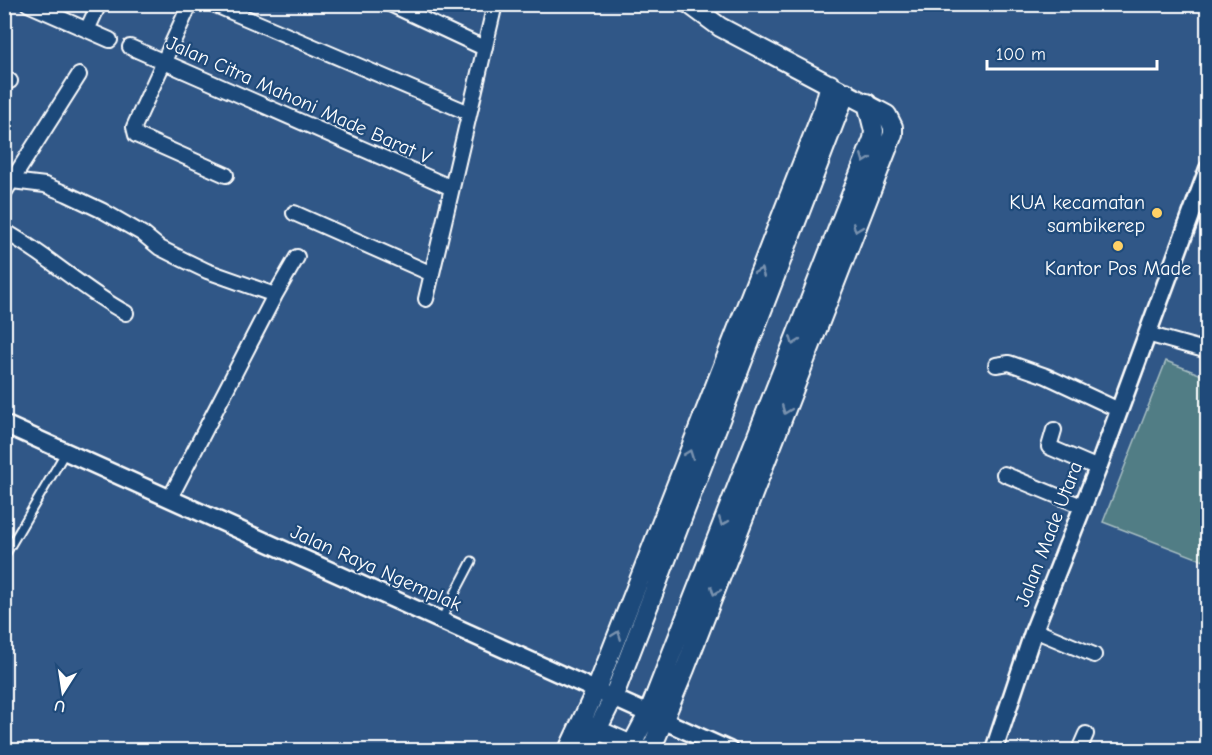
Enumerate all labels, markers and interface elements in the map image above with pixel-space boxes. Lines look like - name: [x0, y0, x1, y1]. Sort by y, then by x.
- street label: Jalan Citra Mahoni Made Barat V: [163, 31, 435, 169]
- scale bar: [987, 33, 1156, 71]
- text: 100 m: [996, 44, 1046, 65]
- one-way arrow: [860, 153, 872, 164]
- place label: KUA kecamatan sambikerep: [1009, 191, 1145, 237]
- marker: KUA kecamatan sambikerep: [1150, 206, 1164, 220]
- one-way arrow: [852, 222, 864, 233]
- marker: Kantor Pos Made: [1111, 239, 1125, 253]
- place label: Kantor Pos Made: [1045, 257, 1191, 280]
- one-way arrow: [752, 267, 765, 278]
- one-way arrow: [789, 334, 801, 345]
- one-way arrow: [781, 404, 793, 415]
- one-way arrow: [681, 449, 694, 459]
- street label: Jalan Made Utara: [1011, 458, 1087, 610]
- one-way arrow: [718, 516, 730, 527]
- street label: Jalan Raya Ngemplak: [287, 520, 465, 616]
- one-way arrow: [710, 585, 722, 596]
- one-way arrow: [610, 631, 623, 641]
- north arrow: [33, 662, 93, 722]
- text: U: [53, 696, 67, 716]

